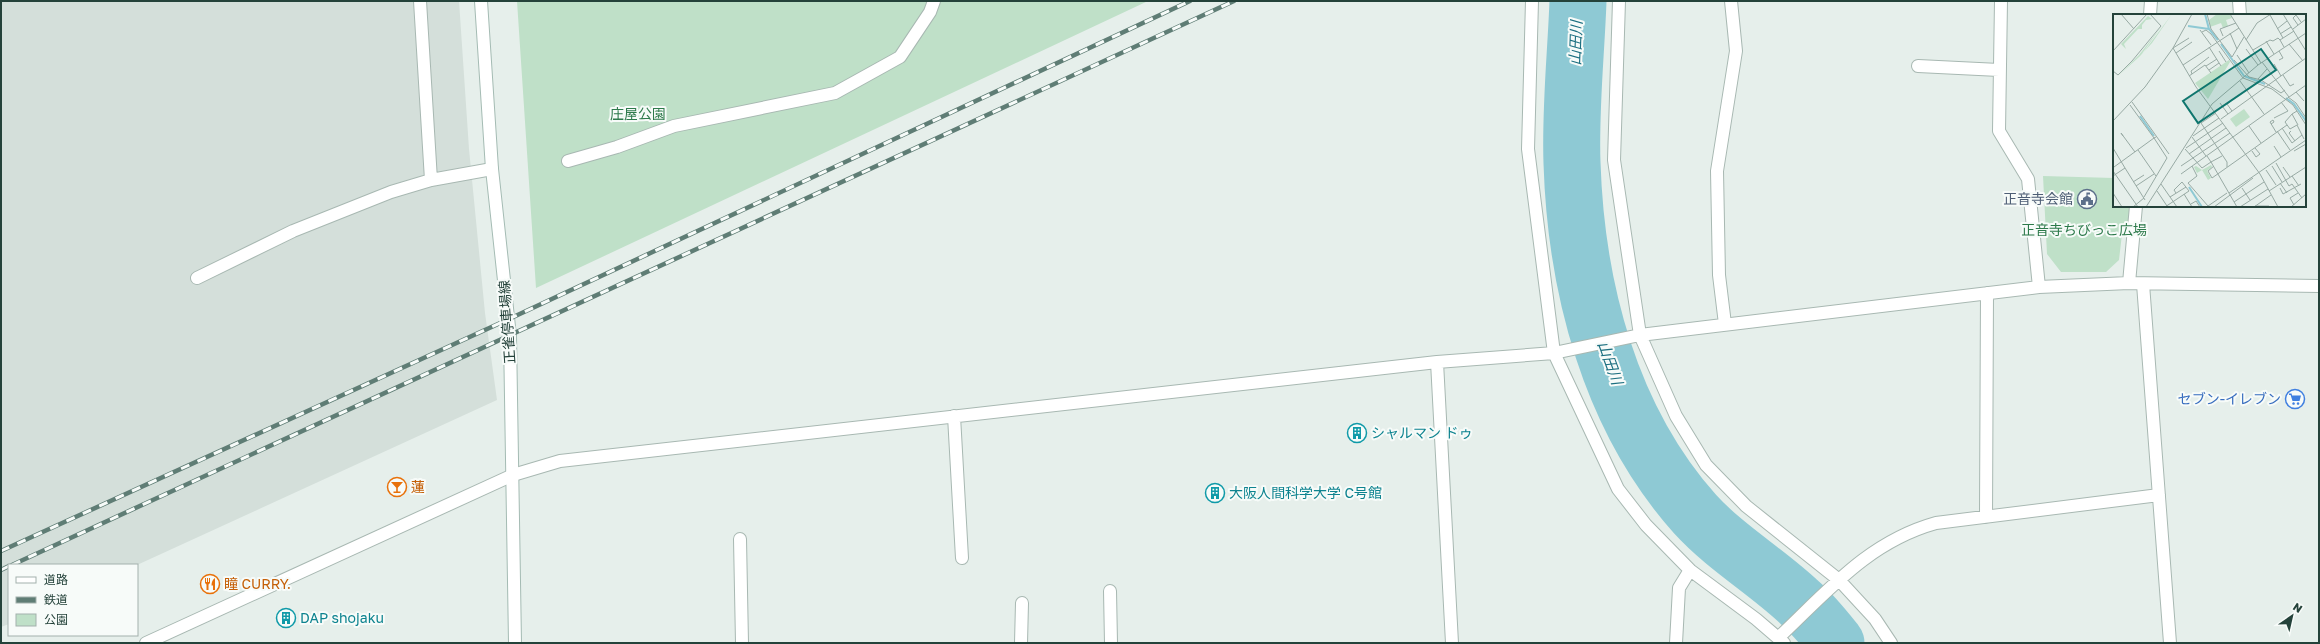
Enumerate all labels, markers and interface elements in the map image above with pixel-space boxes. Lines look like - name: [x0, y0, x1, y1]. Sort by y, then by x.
- inset map: [2113, 14, 2306, 207]
- water label: 山田川: [1565, 18, 1585, 66]
- park label: 庄屋公園: [610, 105, 666, 122]
- public building icon: 正音寺会館: [2076, 188, 2098, 210]
- place label: 正音寺会館: [2003, 190, 2073, 207]
- park label: 正音寺ちびっこ広場: [2021, 221, 2147, 238]
- street label: 正雀停車場線: [495, 280, 518, 365]
- water label: 山田川: [1595, 338, 1628, 389]
- supermarket icon: セブン-イレブン: [2284, 388, 2306, 410]
- place label: セブン-イレブン: [2178, 390, 2281, 407]
- building icon: シャルマン ドゥ: [1346, 422, 1368, 444]
- place label: シャルマン ドゥ: [1371, 424, 1473, 441]
- bar icon: 蓮: [386, 476, 408, 498]
- place label: 蓮: [411, 478, 425, 495]
- building icon: 大阪人間科学大学 C号館: [1204, 482, 1226, 504]
- place label: 大阪人間科学大学 C号館: [1229, 484, 1382, 501]
- legend: [8, 564, 138, 636]
- text: 道路: [44, 572, 68, 587]
- restaurant icon: 瞳 CURRY.: [199, 573, 221, 595]
- place label: 瞳 CURRY.: [224, 575, 291, 592]
- text: 鉄道: [44, 592, 68, 607]
- north arrow: [2272, 596, 2312, 636]
- text: N: [2291, 600, 2305, 615]
- building icon: DAP shojaku: [275, 607, 297, 629]
- place label: DAP shojaku: [300, 609, 384, 626]
- text: 公園: [44, 612, 68, 627]

